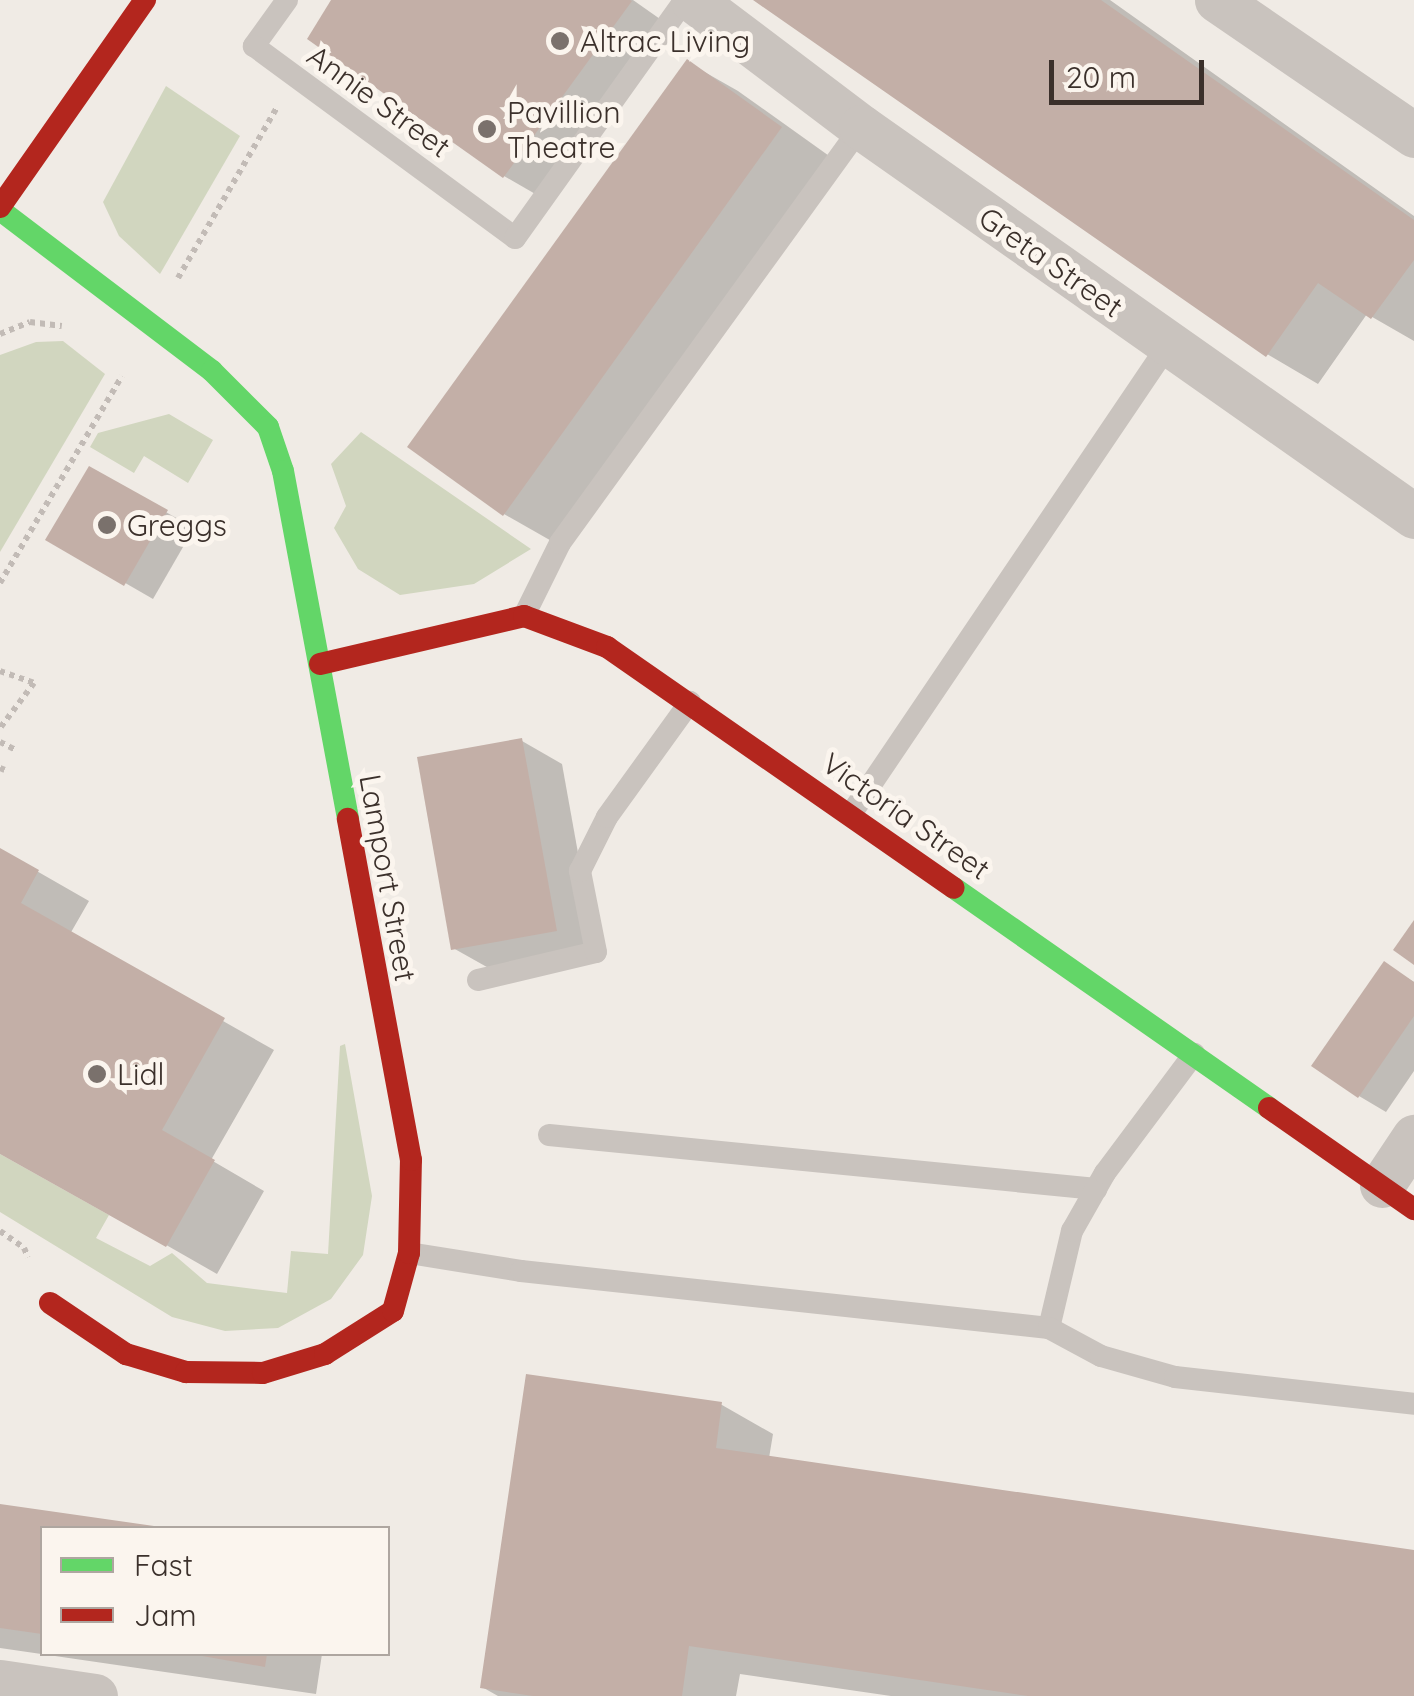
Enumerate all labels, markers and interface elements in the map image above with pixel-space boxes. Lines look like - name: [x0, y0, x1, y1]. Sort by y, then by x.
- place label: Altrac Living: [580, 23, 750, 59]
- marker: Altrac Living: [549, 30, 571, 52]
- street label: Annie Street: [301, 37, 457, 165]
- scale bar: [1054, 40, 1209, 102]
- text: 20 m: [1066, 58, 1136, 96]
- place label: Pavillion Theatre: [507, 94, 621, 164]
- marker: Pavillion Theatre: [476, 118, 498, 140]
- street label: Greta Street: [972, 199, 1130, 325]
- place label: Greggs: [127, 507, 227, 543]
- marker: Greggs: [96, 514, 118, 536]
- street label: Victoria Street: [815, 745, 997, 887]
- street label: Lamport Street: [352, 772, 424, 984]
- place label: Lidl: [117, 1056, 164, 1092]
- marker: Lidl: [86, 1063, 108, 1085]
- legend: [40, 1526, 390, 1656]
- text: Fast: [134, 1546, 193, 1584]
- text: Jam: [134, 1596, 197, 1634]

